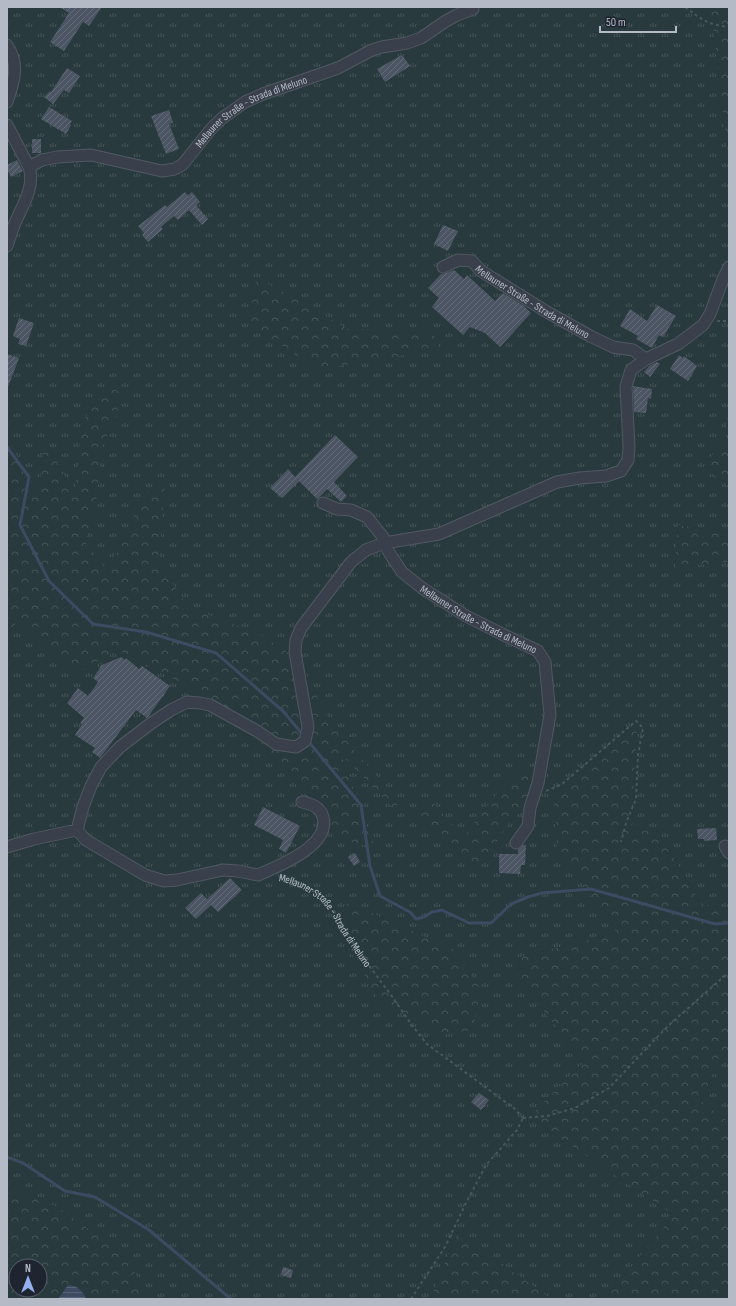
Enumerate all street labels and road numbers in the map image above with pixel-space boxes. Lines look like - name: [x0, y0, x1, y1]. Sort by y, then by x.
- street label: Mellauner Straße - Strada di Meluno: [193, 73, 309, 150]
- street label: Mellauner Straße - Strada di Meluno: [472, 263, 592, 342]
- street label: Mellauner Straße - Strada di Meluno: [418, 583, 539, 657]
- street label: Mellauner Straße - Strada di Meluno: [278, 871, 374, 970]

